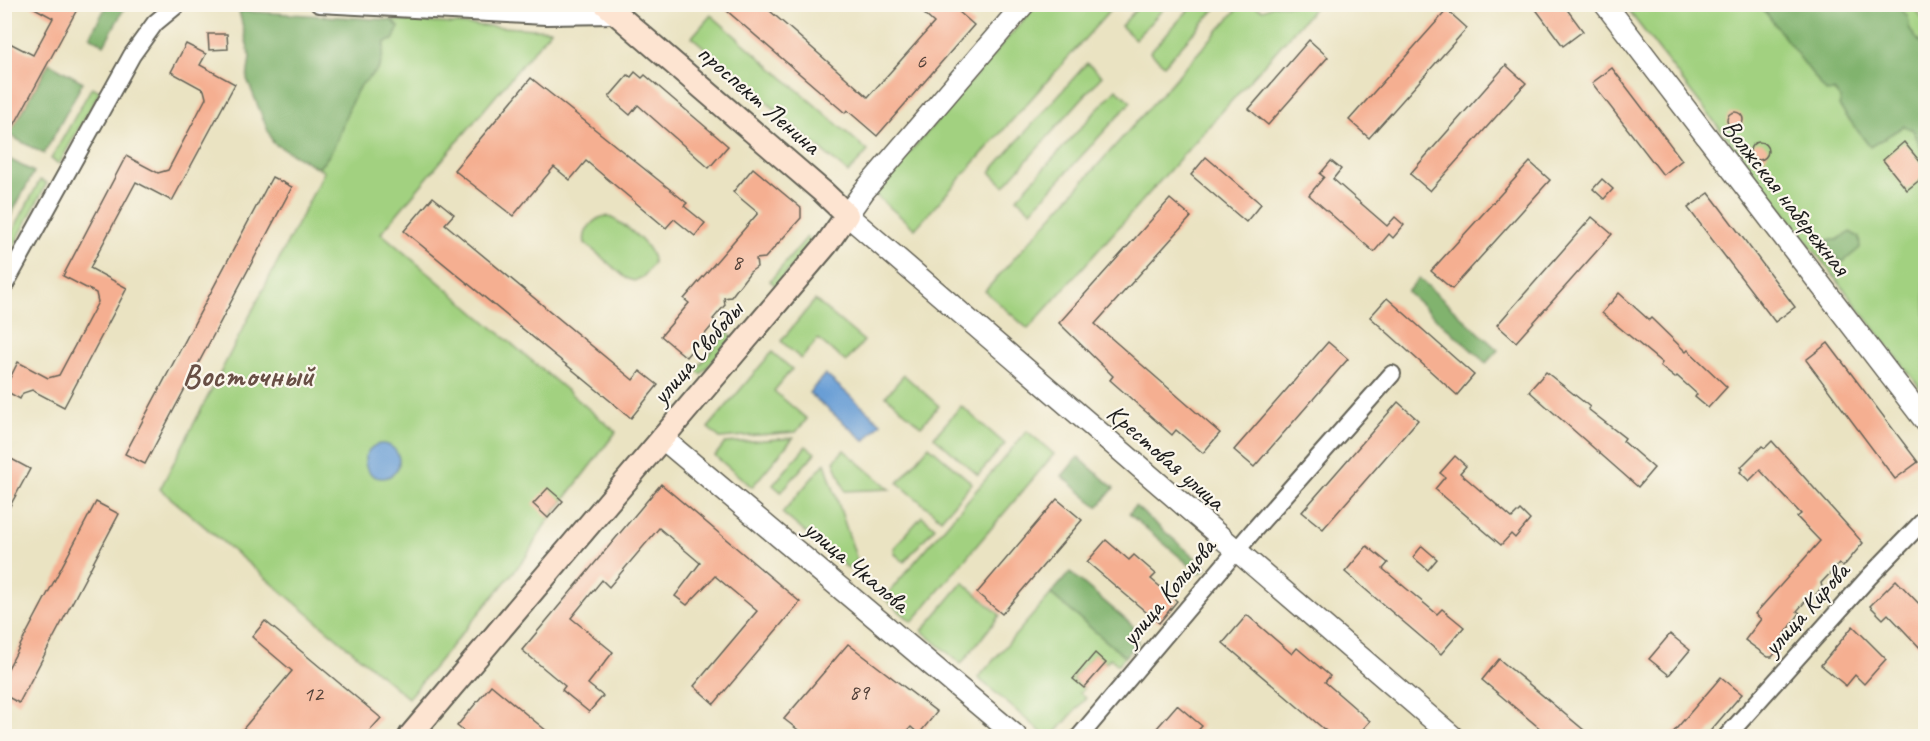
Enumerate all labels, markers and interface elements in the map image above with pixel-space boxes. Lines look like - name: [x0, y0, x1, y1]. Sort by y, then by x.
- street label: проспект Ленина: [691, 36, 829, 163]
- house number: 6: [916, 47, 927, 75]
- street label: Волжская набережная: [1715, 112, 1859, 283]
- house number: 8: [732, 248, 744, 276]
- street label: улица Свободы: [643, 293, 751, 413]
- district label: Восточный: [182, 355, 316, 396]
- street label: Крестовая улица: [1100, 397, 1233, 518]
- street label: улица Чкалова: [796, 511, 918, 621]
- street label: улица Кольцова: [1112, 529, 1224, 654]
- street label: улица Кирова: [1754, 554, 1858, 664]
- house number: 89: [849, 678, 871, 706]
- house number: 12: [303, 680, 325, 708]

